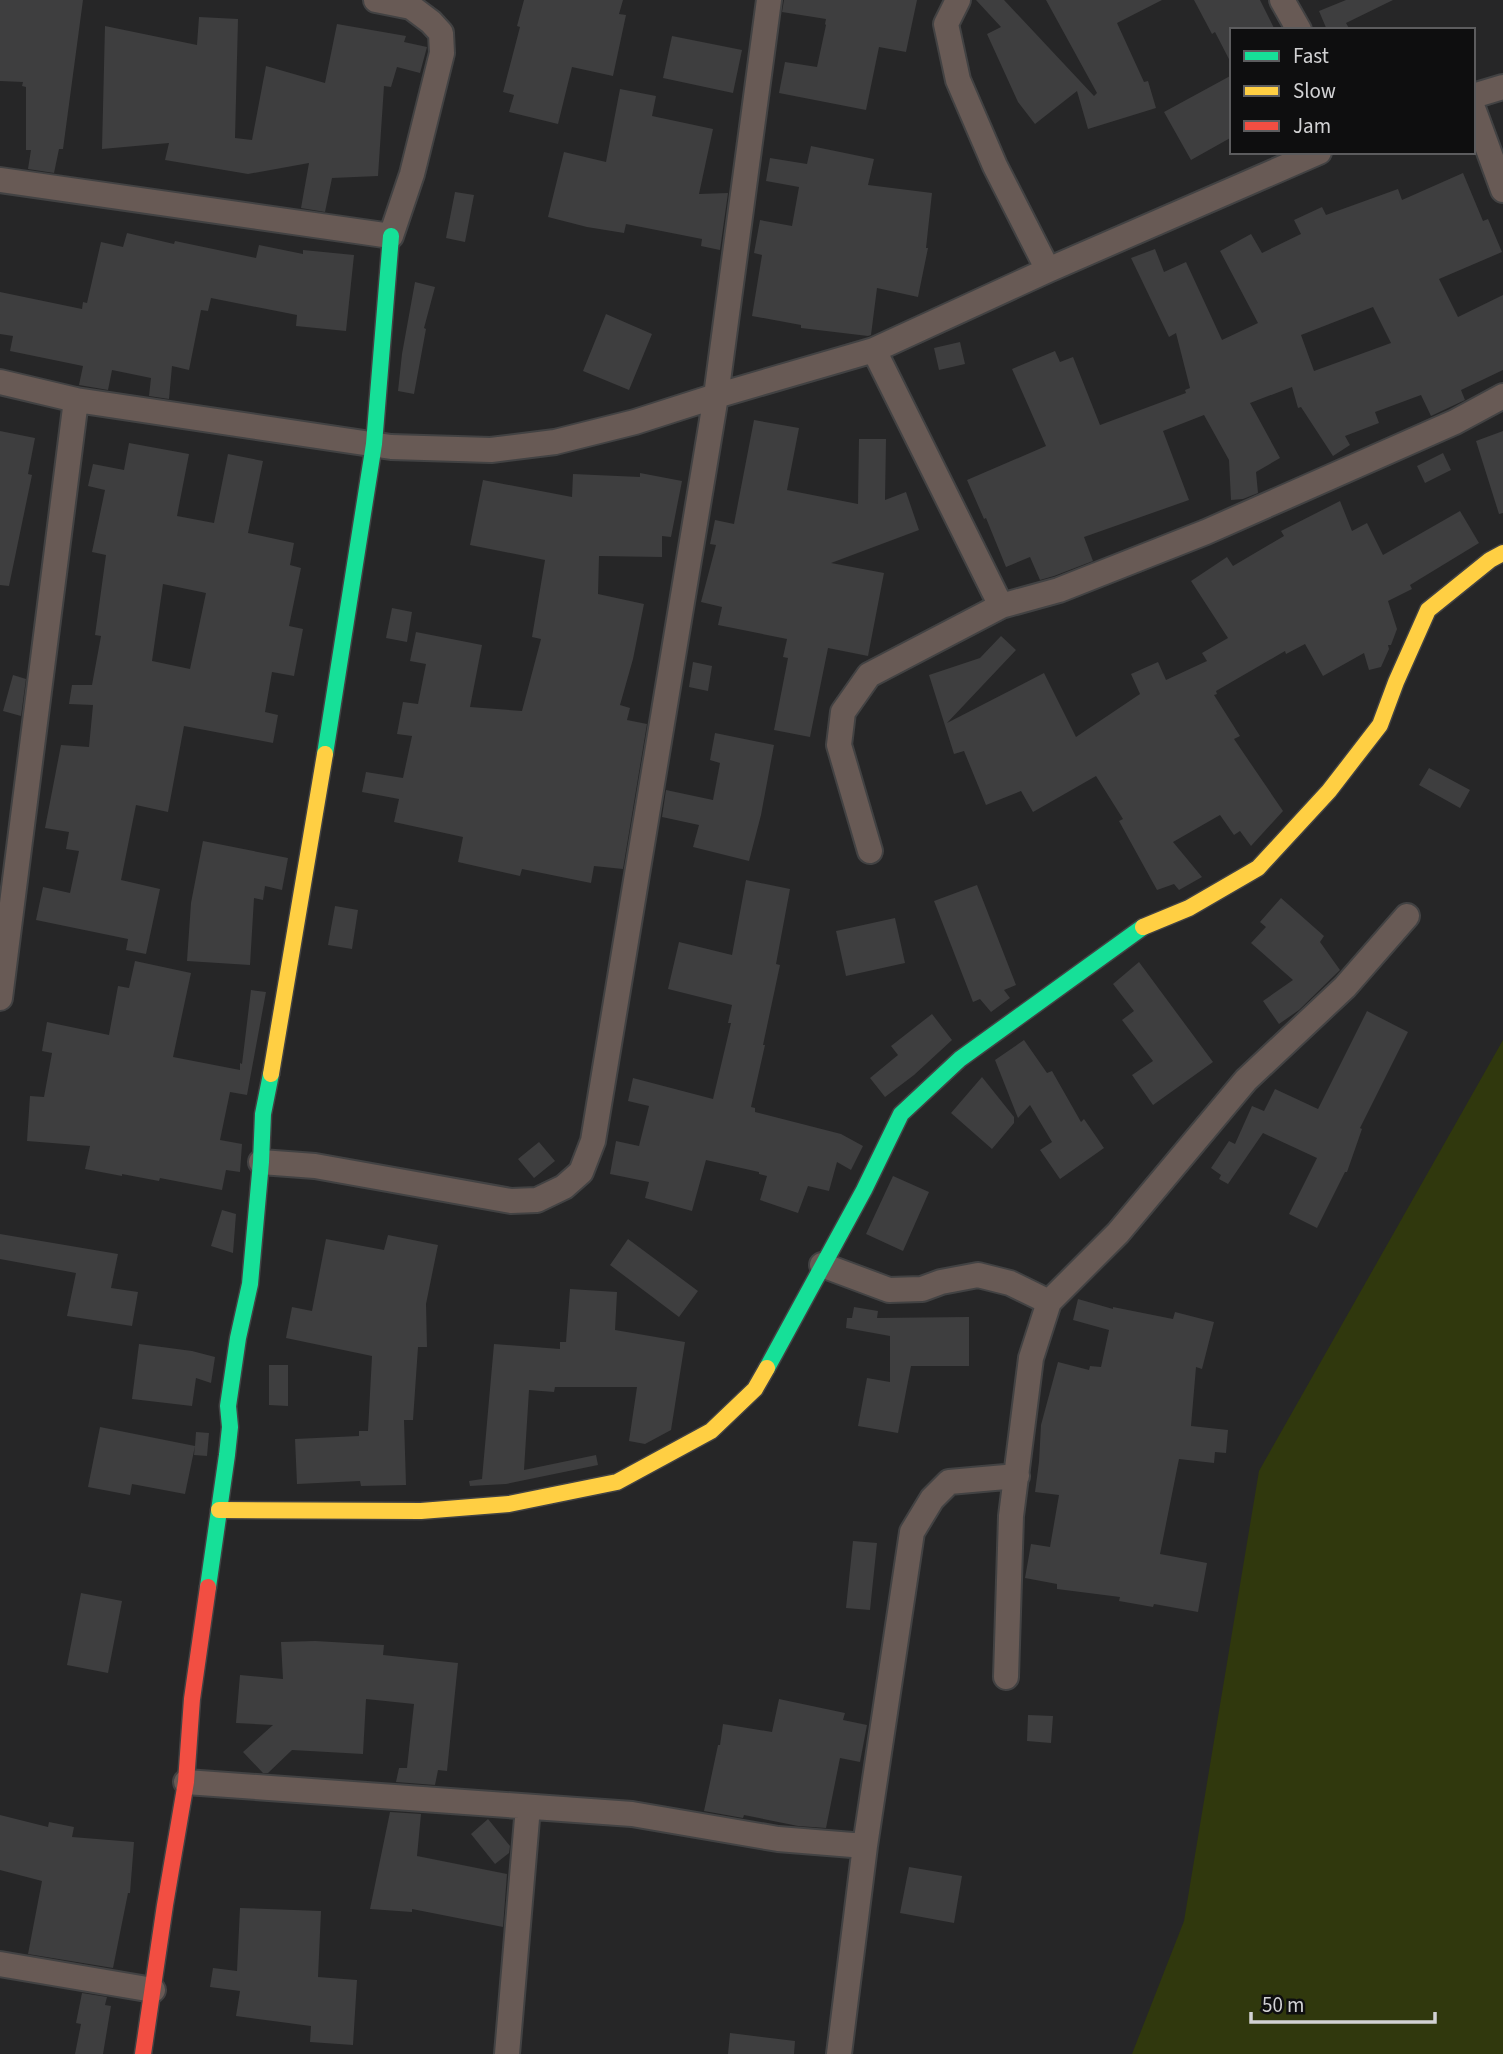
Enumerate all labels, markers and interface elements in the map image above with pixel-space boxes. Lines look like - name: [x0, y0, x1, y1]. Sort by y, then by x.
- legend: [1230, 28, 1475, 154]
- text: Fast: [1293, 41, 1329, 71]
- text: Slow: [1293, 76, 1336, 106]
- text: Jam: [1293, 111, 1331, 141]
- scale bar: [1251, 1980, 1435, 2024]
- text: 50 m: [1262, 1990, 1304, 2020]

